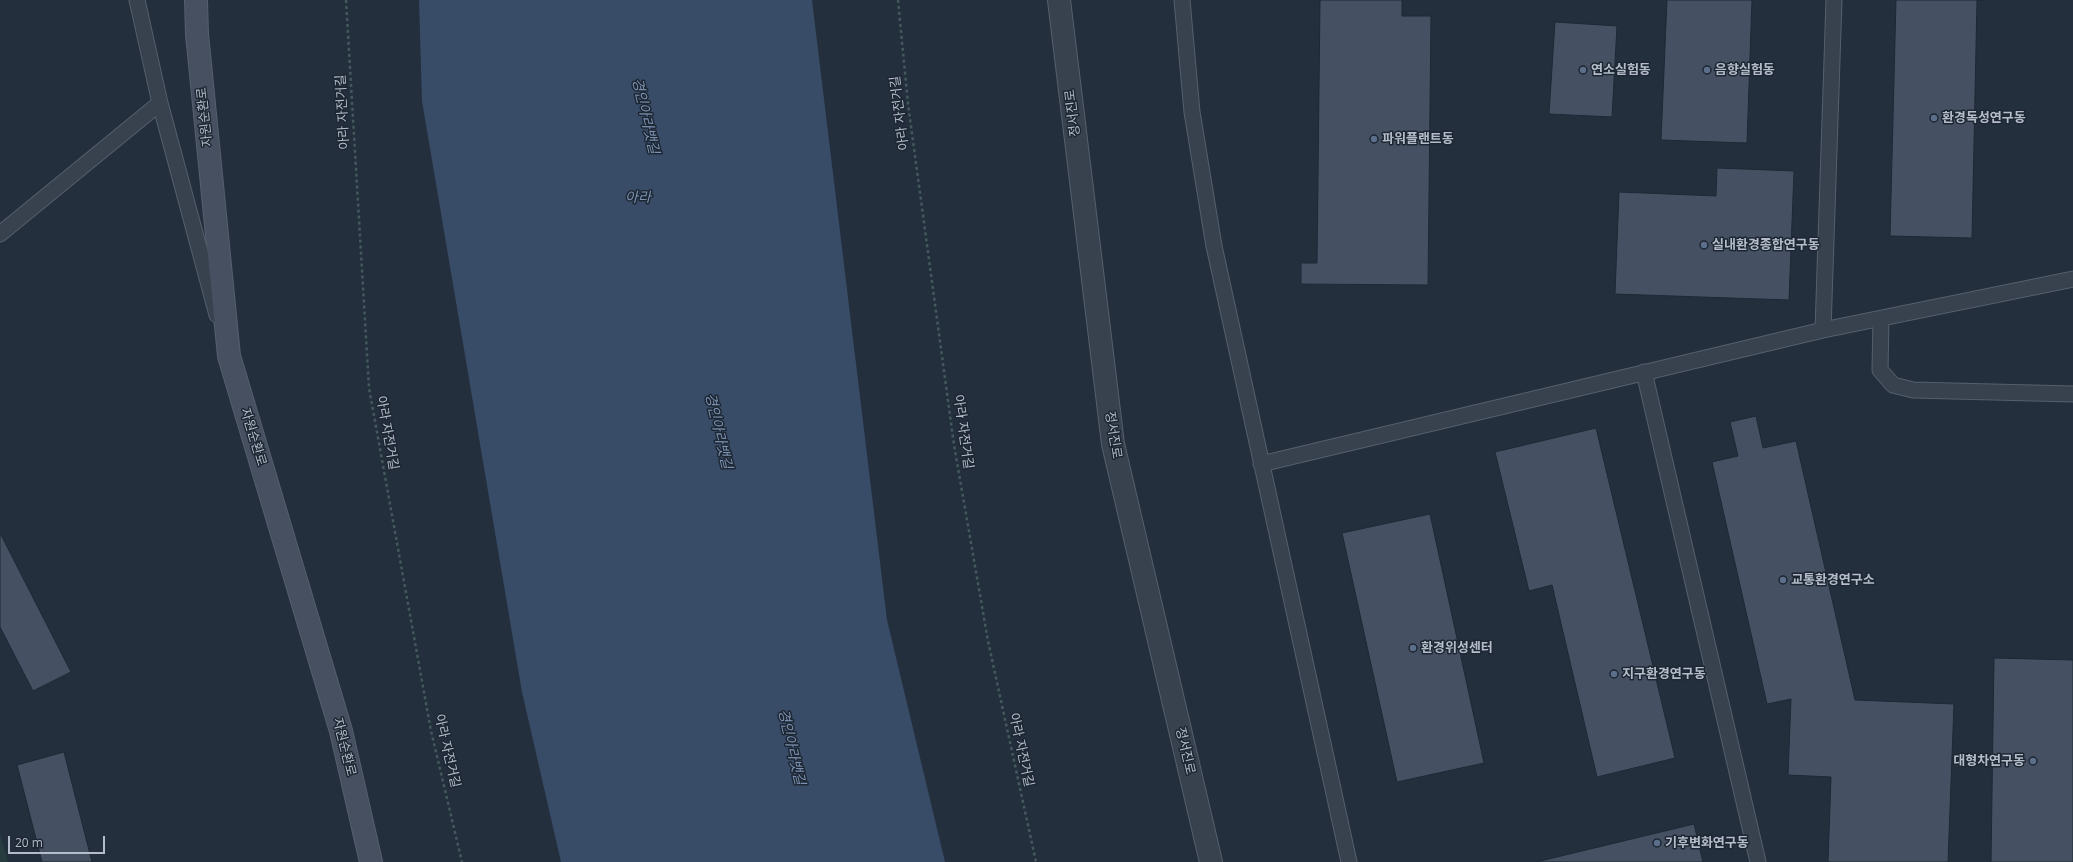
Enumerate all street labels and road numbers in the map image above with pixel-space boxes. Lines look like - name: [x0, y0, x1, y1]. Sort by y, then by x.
- street label: 아라 자전거길: [333, 74, 353, 150]
- street label: 아라 자전거길: [888, 75, 912, 151]
- street label: 자원순환로: [194, 86, 216, 148]
- street label: 정서진로: [1062, 88, 1084, 138]
- street label: 아라 자전거길: [950, 394, 976, 470]
- street label: 아라 자전거길: [373, 395, 401, 471]
- street label: 자원순환로: [237, 406, 269, 468]
- street label: 정서진로: [1102, 410, 1124, 460]
- street label: 아라 자전거길: [1006, 712, 1036, 788]
- street label: 아라 자전거길: [431, 713, 463, 789]
- street label: 자원순환로: [329, 716, 359, 778]
- street label: 정서진로: [1172, 726, 1198, 776]

